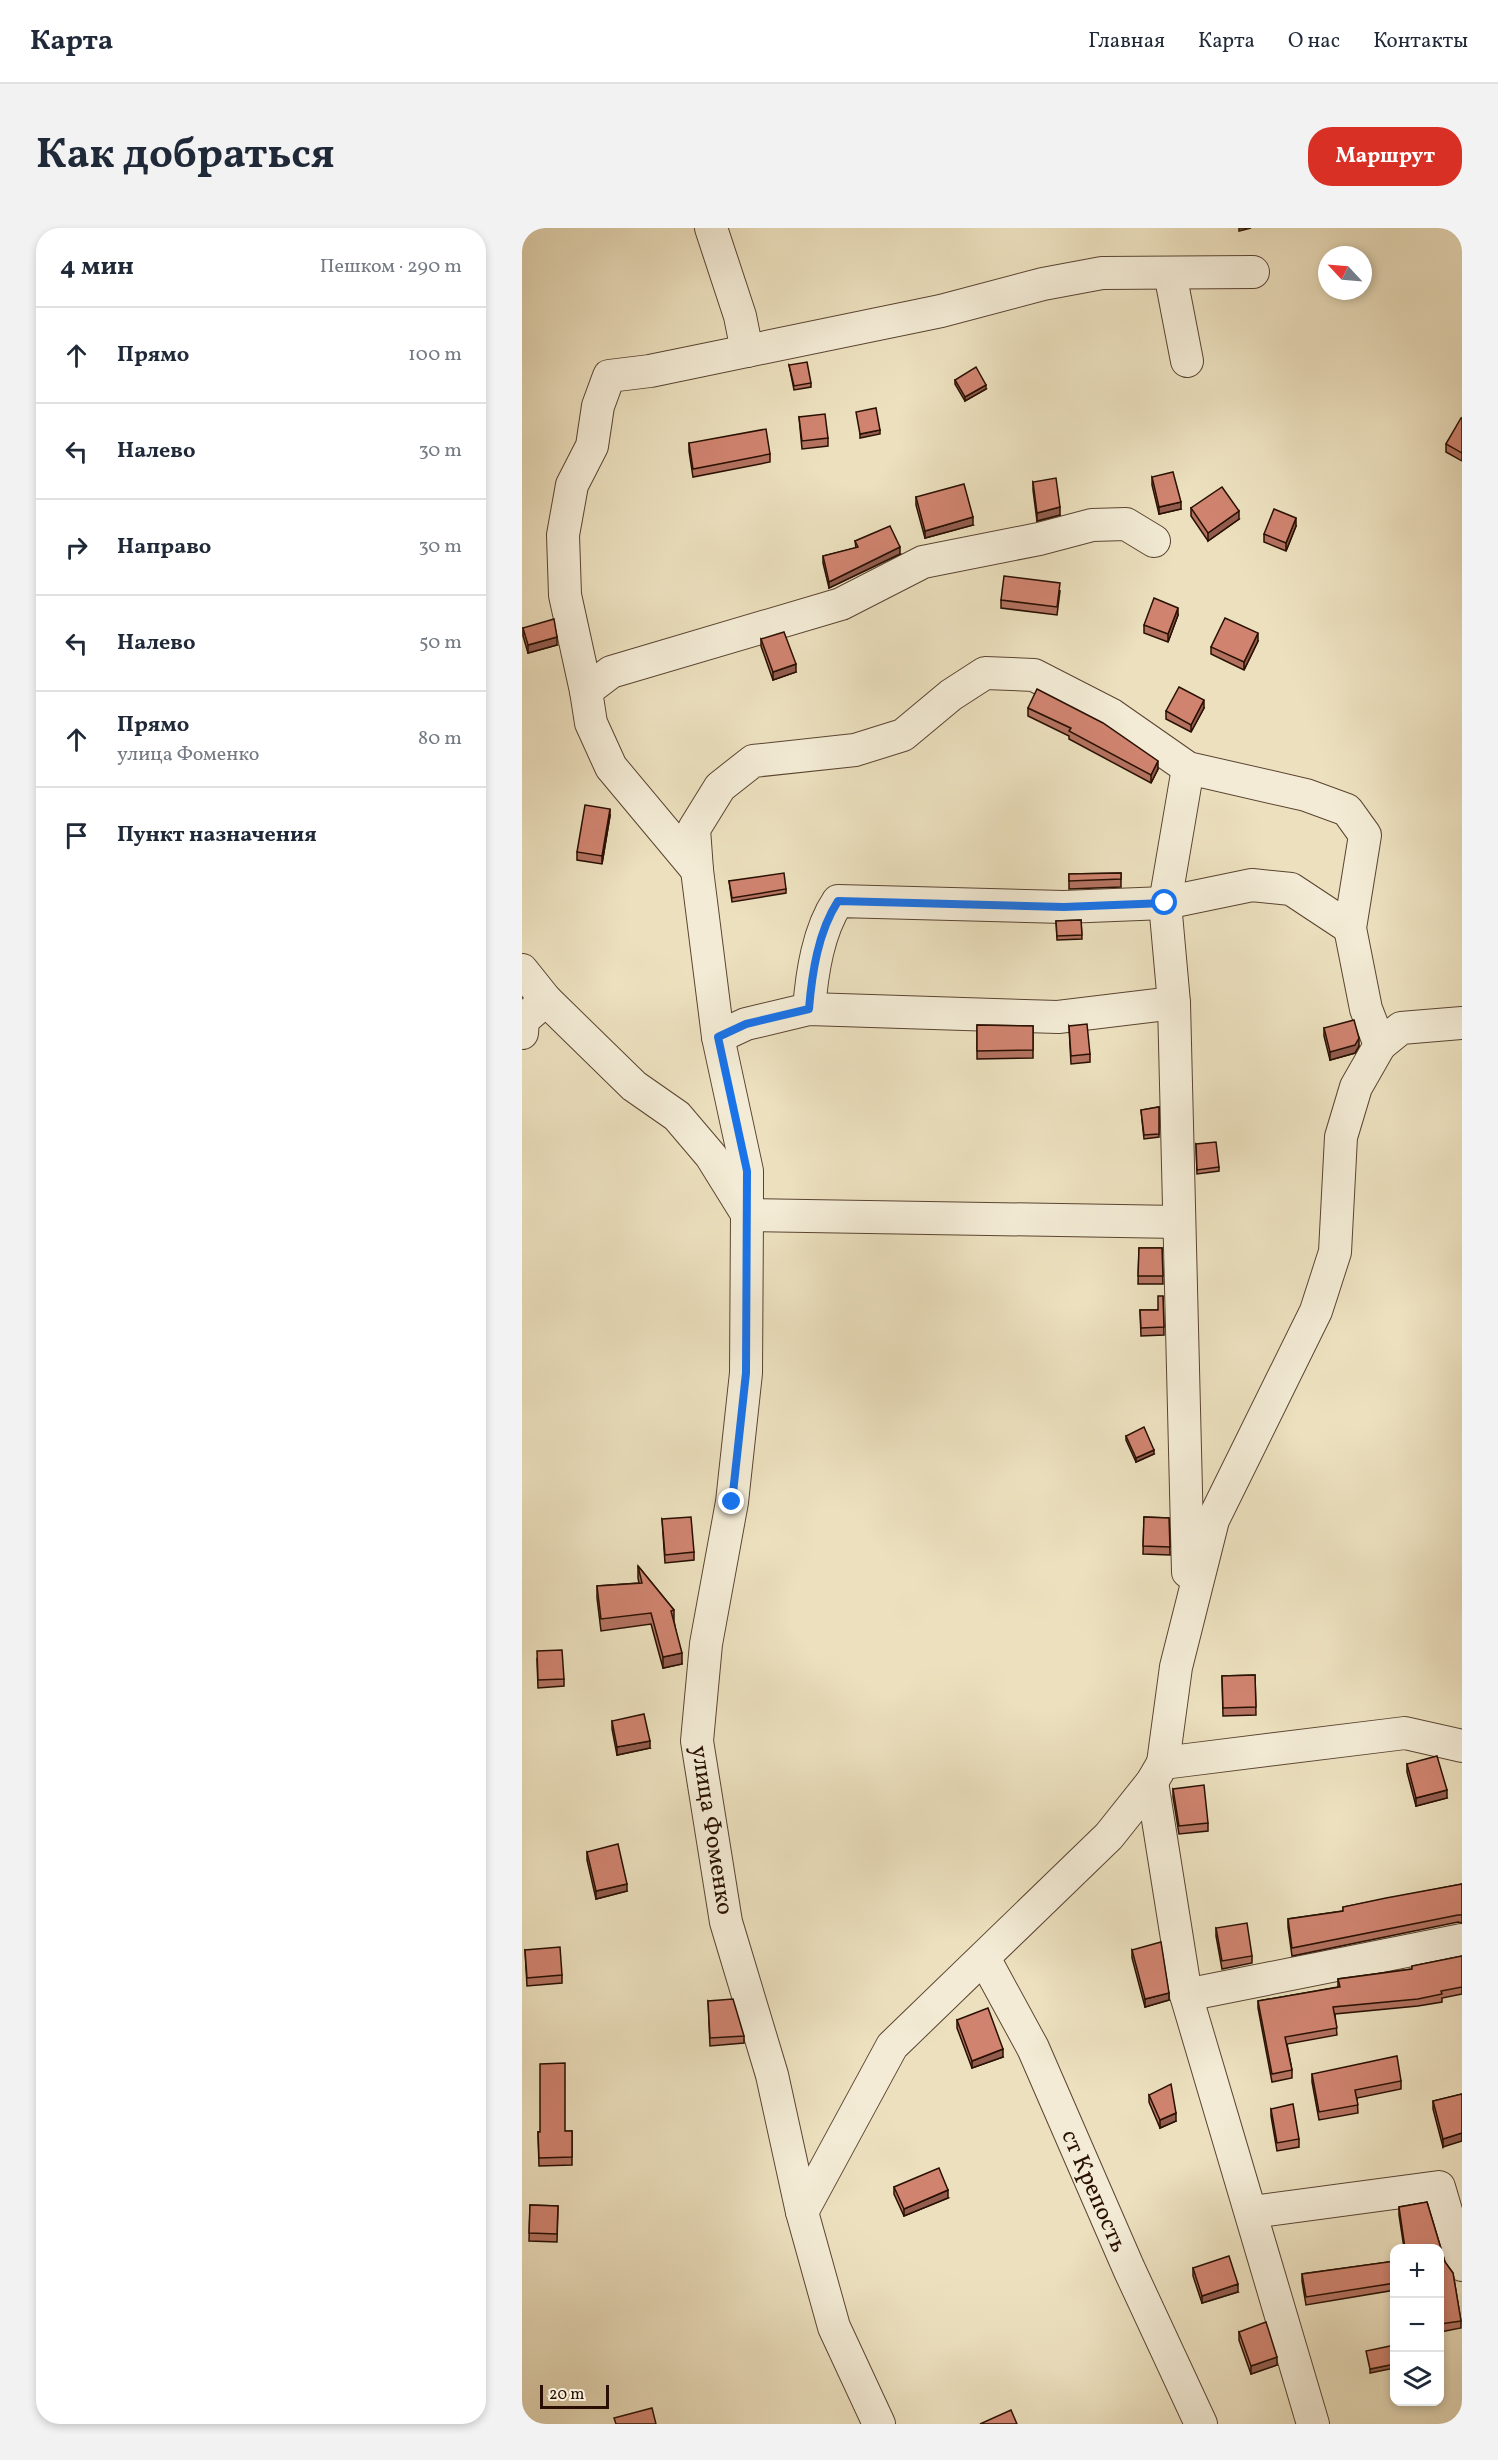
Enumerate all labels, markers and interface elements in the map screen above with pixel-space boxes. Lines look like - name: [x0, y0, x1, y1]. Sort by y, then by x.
- text: Карта: [30, 22, 113, 61]
- text: Главная: [1088, 27, 1165, 56]
- text: Карта: [1198, 27, 1255, 56]
- text: О нас: [1288, 27, 1340, 56]
- text: Контакты: [1373, 27, 1468, 56]
- text: Как добраться: [36, 127, 335, 186]
- button: Маршрут: [1308, 127, 1462, 186]
- north arrow: [1318, 246, 1372, 300]
- text: 4 мин: [60, 249, 134, 285]
- text: Пешком · 290 m: [320, 253, 462, 281]
- icon: ahead: [60, 339, 93, 372]
- text: Прямо: [117, 340, 189, 371]
- text: 100 m: [408, 341, 462, 369]
- icon: left: [60, 435, 93, 468]
- text: Налево: [117, 436, 196, 467]
- text: 30 m: [418, 437, 462, 465]
- icon: right: [60, 531, 93, 564]
- text: Направо: [117, 532, 211, 563]
- text: 30 m: [418, 533, 462, 561]
- icon: left: [60, 627, 93, 660]
- text: Налево: [117, 628, 196, 659]
- text: 50 m: [419, 629, 462, 657]
- text: Прямо: [117, 710, 189, 741]
- icon: ahead: [60, 723, 93, 756]
- text: 80 m: [418, 725, 462, 753]
- text: улица Фоменко: [117, 741, 259, 769]
- icon: arrive: [60, 819, 93, 852]
- text: Пункт назначения: [117, 820, 317, 851]
- route start: [1151, 889, 1177, 915]
- route end: [718, 1488, 744, 1514]
- street label: улица Фоменко: [681, 1743, 741, 1917]
- street label: ст Крепость: [1051, 2125, 1135, 2258]
- map controls: [1390, 2244, 1444, 2406]
- button: +: [1390, 2244, 1444, 2298]
- button: −: [1390, 2298, 1444, 2352]
- button: layers: [1390, 2352, 1444, 2406]
- scale bar: [540, 2382, 609, 2410]
- text: 20 m: [549, 2384, 584, 2406]

